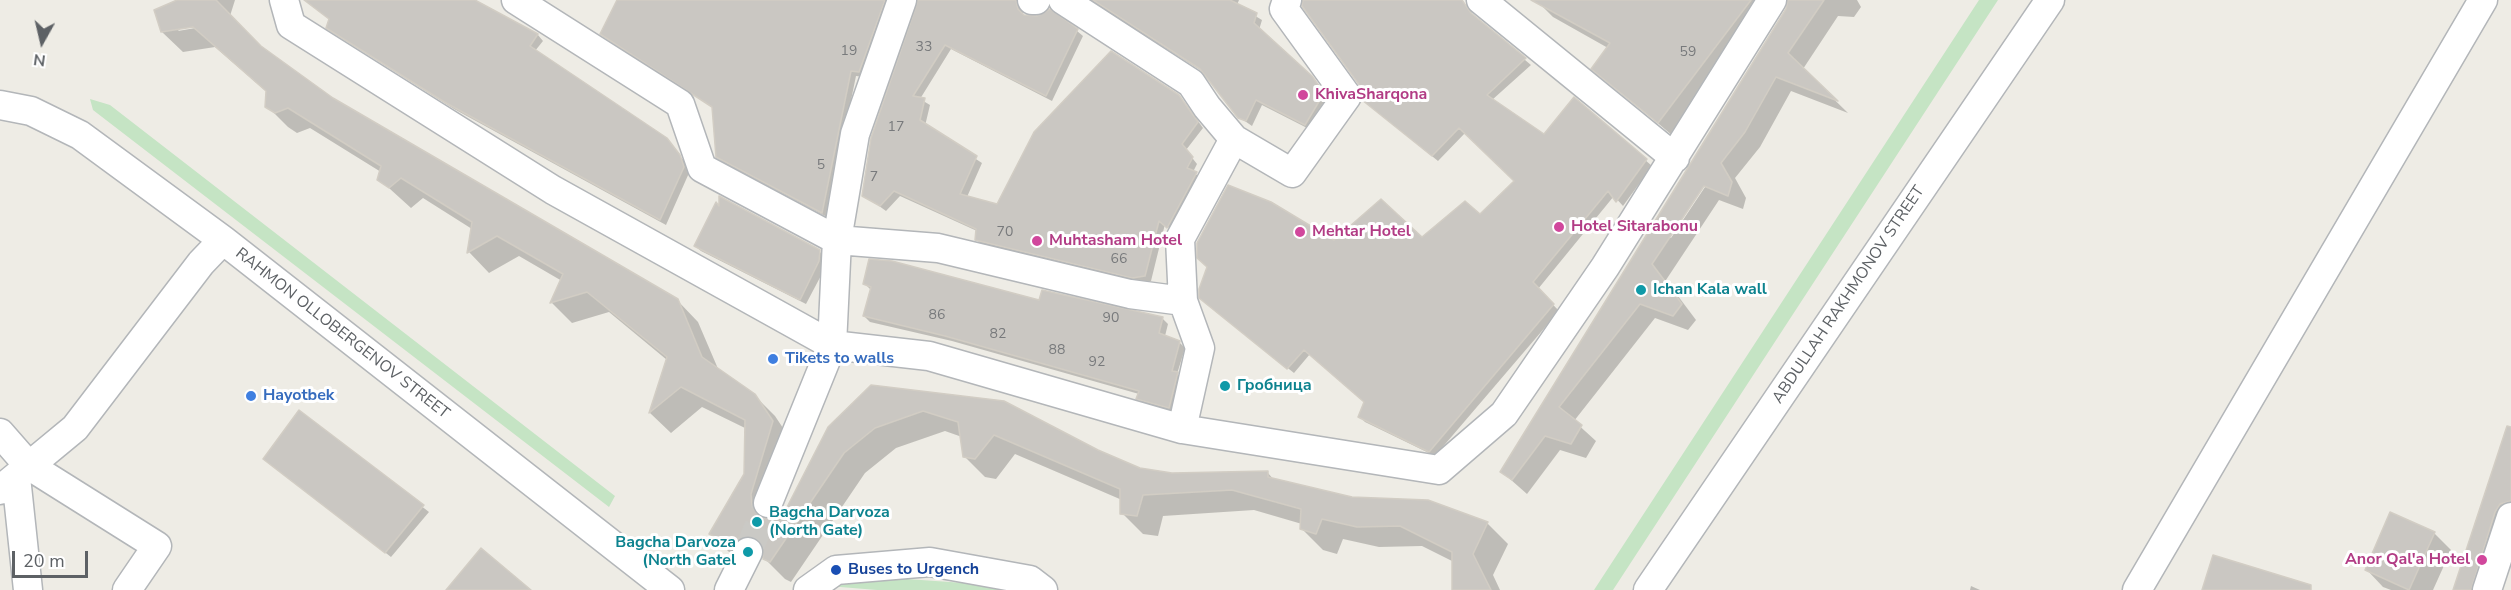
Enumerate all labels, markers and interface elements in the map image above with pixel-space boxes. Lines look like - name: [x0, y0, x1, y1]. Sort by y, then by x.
- north arrow: [12, 12, 72, 72]
- house number: 33: [916, 40, 932, 56]
- house number: 19: [841, 44, 857, 60]
- house number: 59: [1680, 45, 1696, 61]
- text: N: [32, 48, 47, 72]
- place label: KhivaSharqona: [1315, 85, 1427, 105]
- marker: KhivaSharqona: [1296, 88, 1310, 102]
- house number: 17: [888, 120, 904, 136]
- house number: 5: [817, 158, 825, 174]
- house number: 7: [870, 170, 878, 186]
- street label: ABDULLAH RAKHMONOV STREET: [1769, 183, 1929, 407]
- place label: Hotel Sitarabonu: [1571, 217, 1698, 237]
- marker: Hotel Sitarabonu: [1552, 220, 1566, 234]
- place label: Mehtar Hotel: [1312, 222, 1411, 242]
- house number: 70: [997, 225, 1013, 241]
- marker: Mehtar Hotel: [1293, 225, 1307, 239]
- place label: Muhtasham Hotel: [1049, 231, 1182, 251]
- marker: Muhtasham Hotel: [1030, 234, 1044, 248]
- street label: RAHMON OLLOBERGENOV STREET: [231, 244, 453, 424]
- house number: 66: [1111, 252, 1127, 268]
- place label: Ichan Kala wall: [1653, 280, 1767, 300]
- marker: Ichan Kala wall: [1634, 283, 1648, 297]
- house number: 86: [929, 308, 945, 324]
- house number: 90: [1103, 311, 1119, 327]
- house number: 82: [990, 327, 1006, 343]
- house number: 88: [1049, 343, 1065, 359]
- place label: Tikets to walls: [785, 349, 894, 369]
- marker: Tikets to walls: [766, 352, 780, 366]
- house number: 92: [1089, 355, 1105, 371]
- place label: Гробница: [1237, 376, 1312, 396]
- marker: Гробница: [1218, 379, 1232, 393]
- place label: Hayotbek: [263, 386, 334, 406]
- marker: Hayotbek: [244, 389, 258, 403]
- place label: Bagcha Darvoza (North Gate): [769, 503, 890, 541]
- marker: Bagcha Darvoza (North Gate): [750, 515, 764, 529]
- place label: Bagcha Darvoza (North Gatel: [615, 533, 736, 571]
- scale bar: [15, 539, 92, 577]
- marker: Bagcha Darvoza (North Gatel: [741, 545, 755, 559]
- text: 20 m: [23, 549, 65, 573]
- place label: Anor Qal'a Hotel: [2345, 550, 2470, 570]
- marker: Anor Qal'a Hotel: [2475, 553, 2489, 567]
- place label: Buses to Urgench: [848, 560, 979, 580]
- marker: Buses to Urgench: [829, 563, 843, 577]

